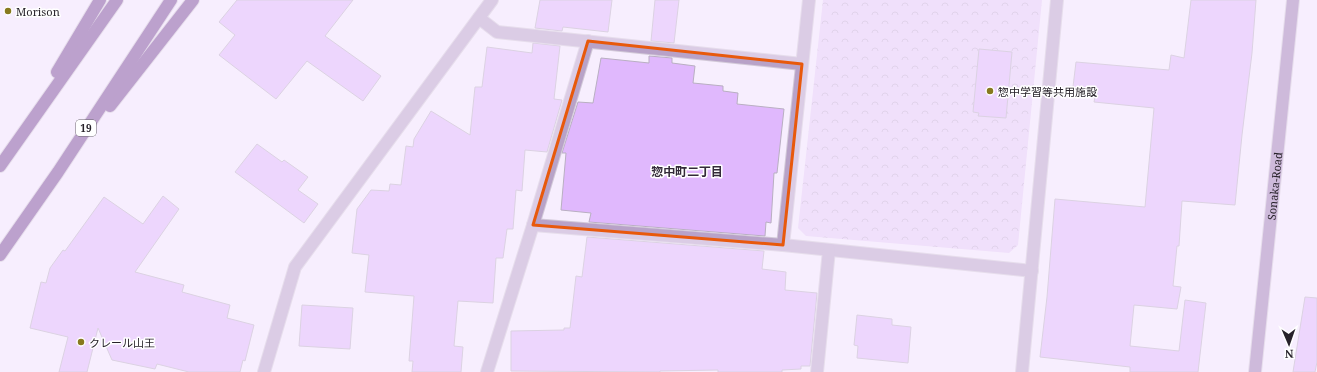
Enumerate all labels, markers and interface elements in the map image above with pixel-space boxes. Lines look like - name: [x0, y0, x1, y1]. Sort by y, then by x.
- place label: Morison: [16, 4, 60, 19]
- marker: Morison: [3, 6, 13, 16]
- place label: 惣中学習等共用施設: [998, 84, 1097, 99]
- marker: 惣中学習等共用施設: [985, 86, 995, 96]
- road number: 19: [76, 120, 96, 136]
- street label: Sonaka-Road: [1263, 151, 1285, 221]
- district label: 惣中町二丁目: [651, 163, 723, 180]
- north arrow: [1269, 324, 1309, 364]
- place label: クレール山王: [89, 335, 155, 350]
- marker: クレール山王: [76, 337, 86, 347]
- text: N: [1284, 347, 1294, 362]

